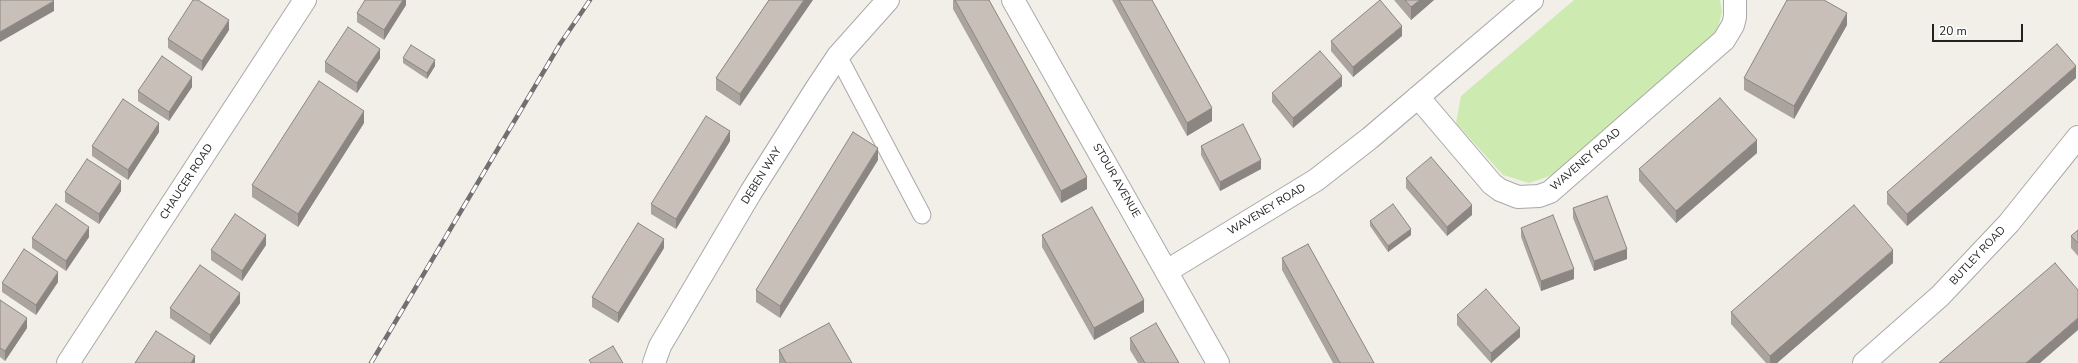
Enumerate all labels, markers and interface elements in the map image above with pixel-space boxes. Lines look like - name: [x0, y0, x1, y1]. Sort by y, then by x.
- scale bar: [1934, 16, 2025, 42]
- text: 20 m: [1939, 23, 1967, 39]
- street label: WAVENEY ROAD: [1548, 126, 1624, 194]
- street label: CHAUCER ROAD: [158, 142, 216, 222]
- street label: STOUR AVENUE: [1089, 142, 1143, 220]
- street label: DEBEN WAY: [739, 145, 785, 207]
- street label: WAVENEY ROAD: [1226, 182, 1308, 238]
- street label: BUTLEY ROAD: [1947, 224, 2009, 288]

